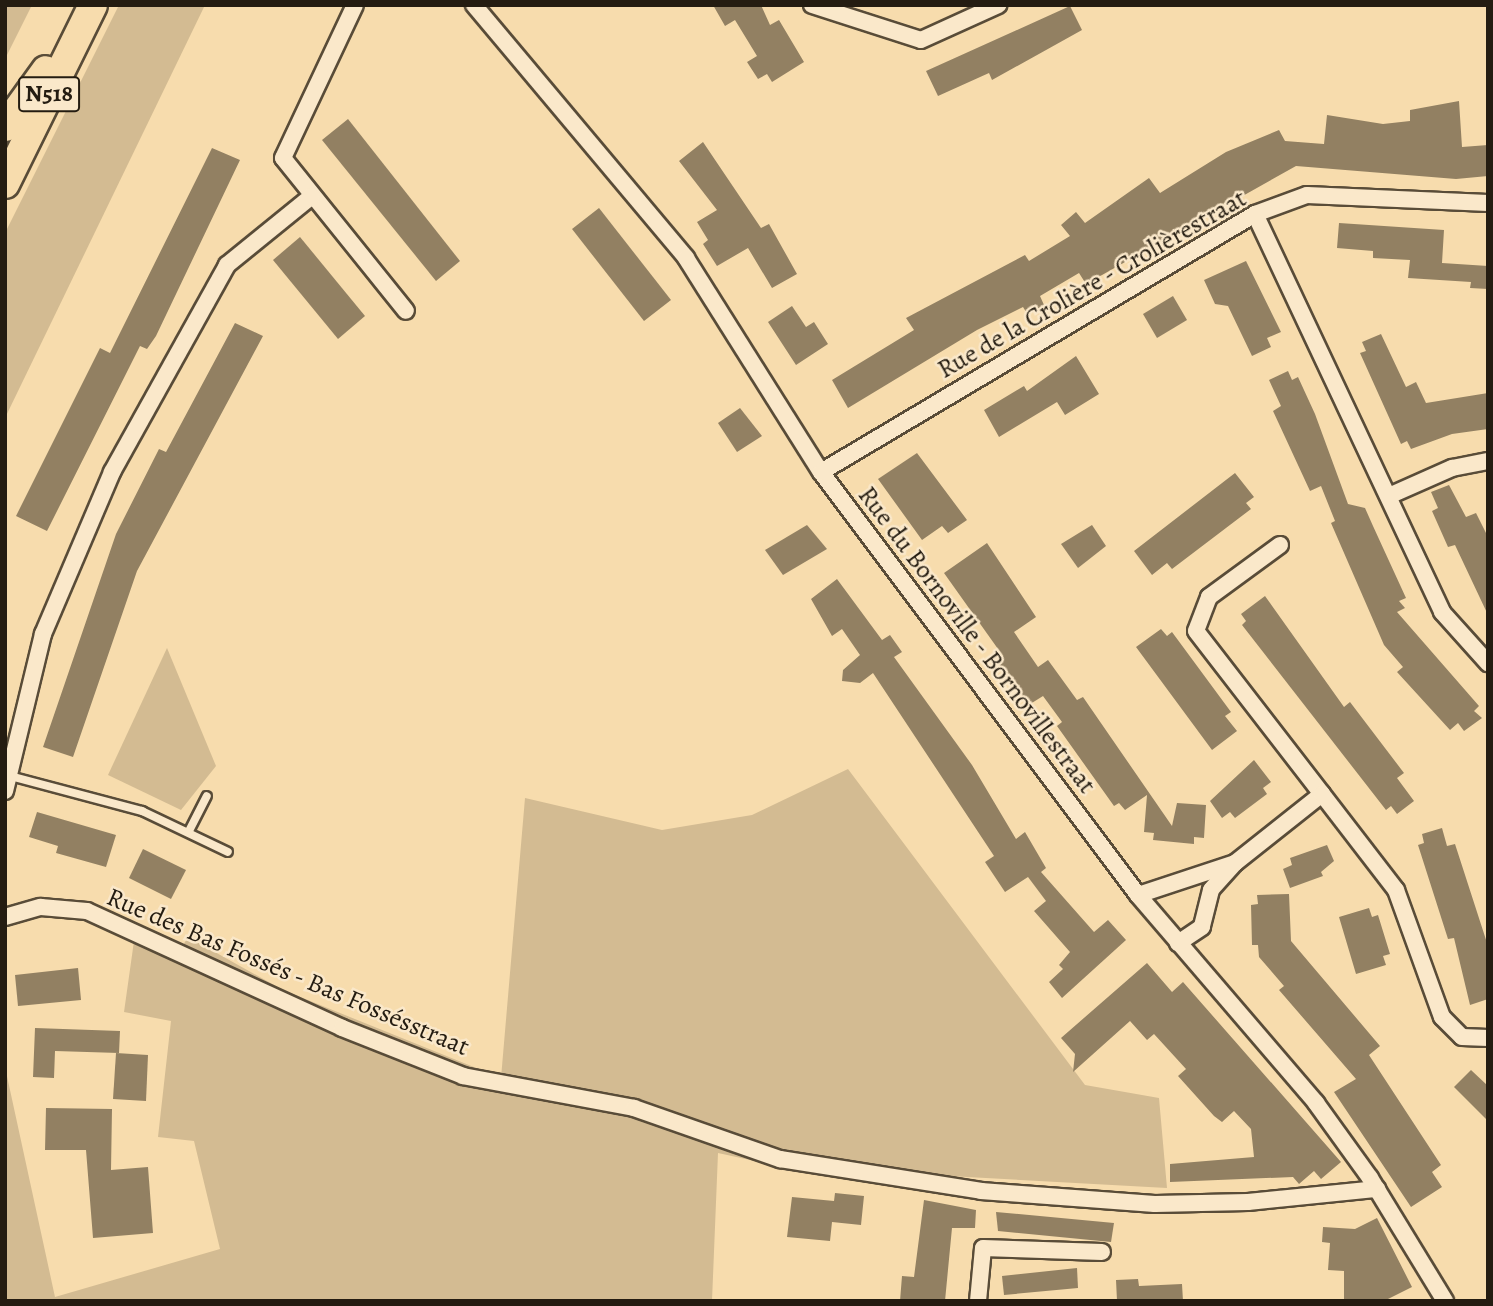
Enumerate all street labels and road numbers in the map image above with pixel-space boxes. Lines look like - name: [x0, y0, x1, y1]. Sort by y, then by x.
- road number: N518: [18, 74, 80, 114]
- street label: Rue de la Crolière - Crolièrestraat: [932, 182, 1252, 386]
- street label: Rue du Bornoville - Bornovillestraat: [851, 480, 1103, 800]
- street label: Rue des Bas Fossés - Bas Fossésstraat: [102, 881, 474, 1063]

